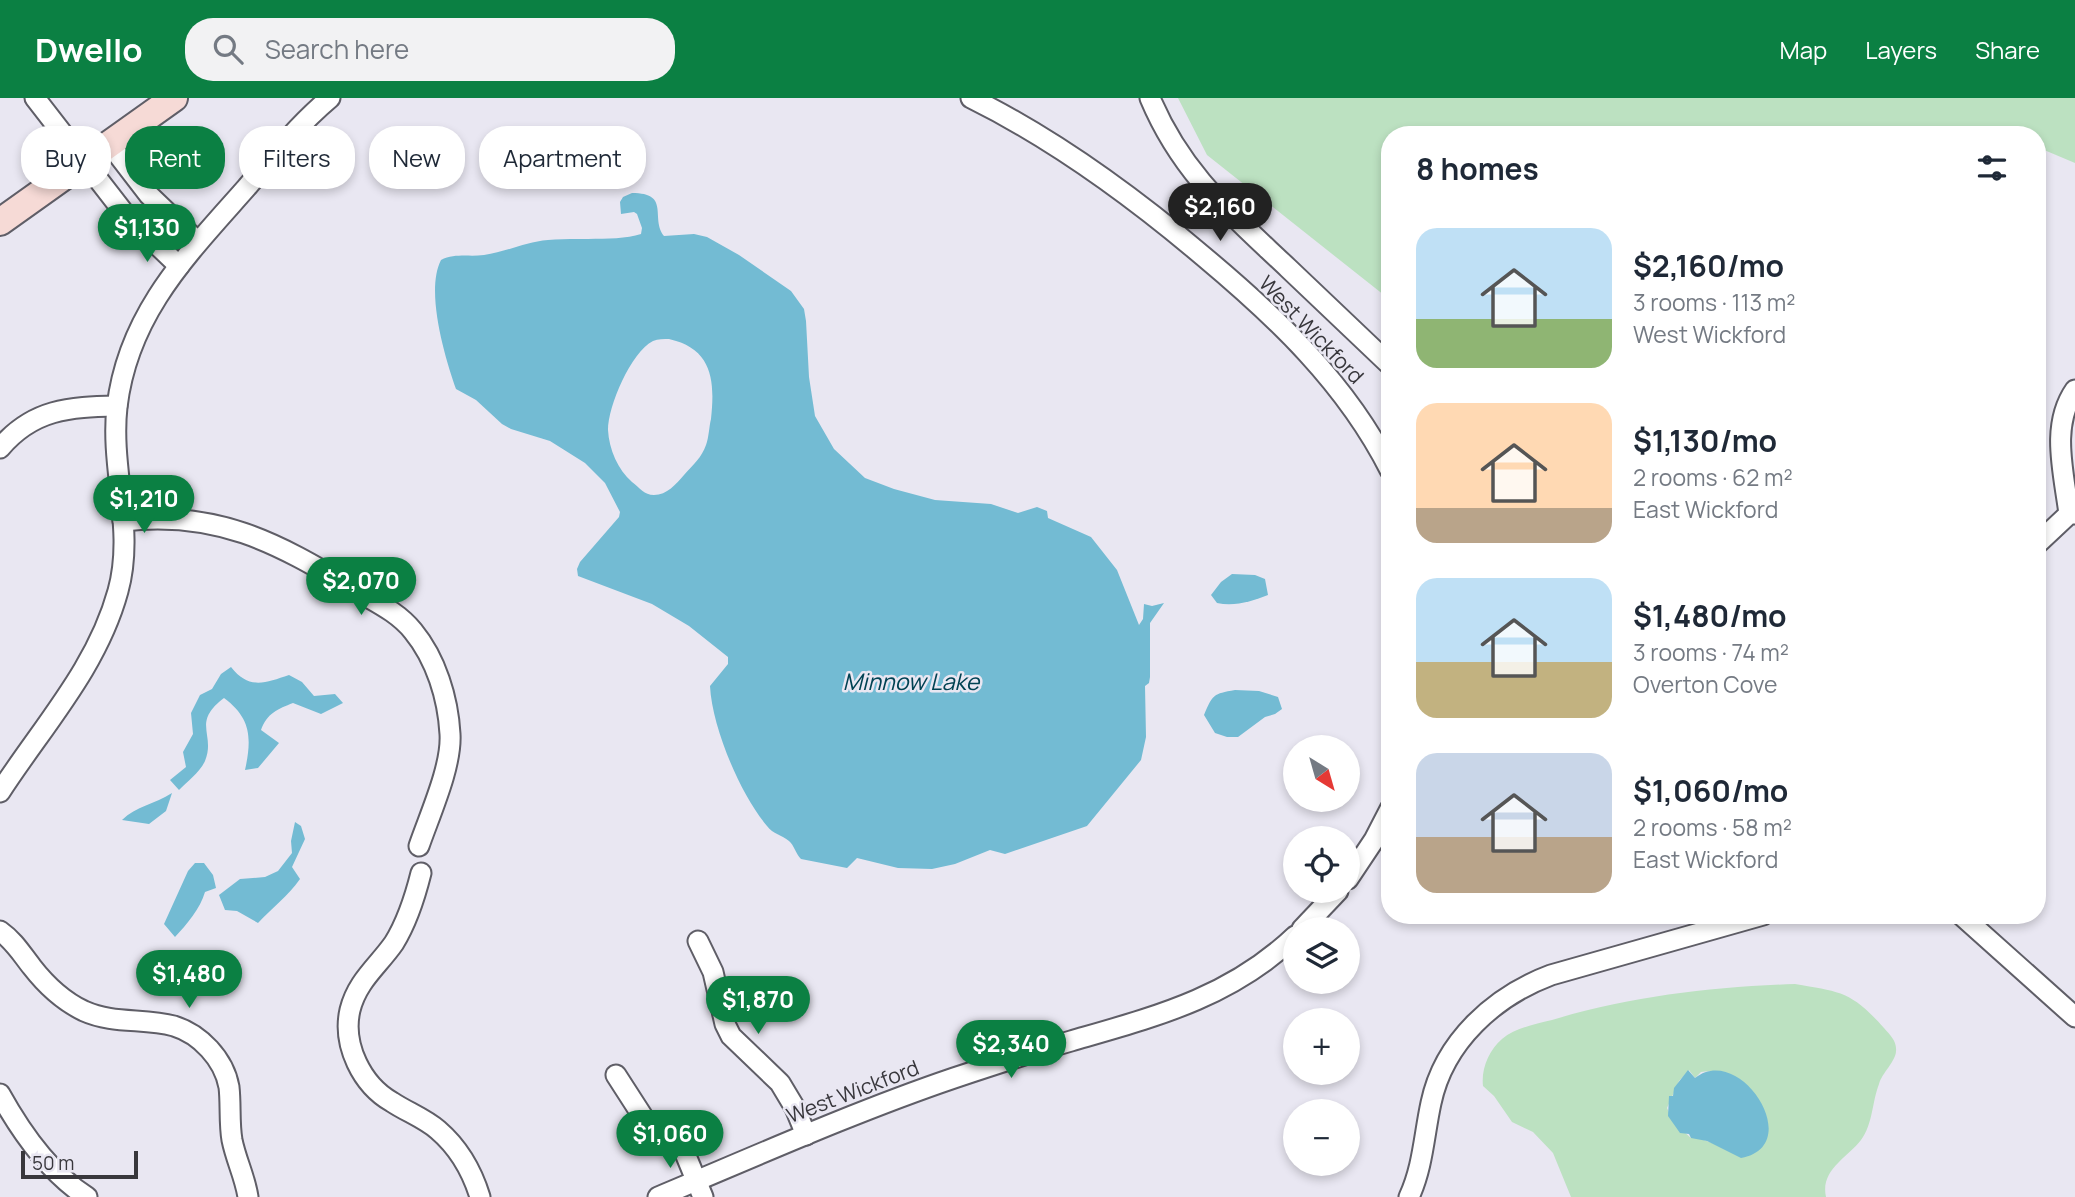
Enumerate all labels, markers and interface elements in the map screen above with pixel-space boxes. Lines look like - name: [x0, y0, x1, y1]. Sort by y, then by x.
- search box: [185, 18, 675, 81]
- text: Dwello: [35, 27, 143, 72]
- icon: search: [209, 30, 247, 68]
- text: Search here: [265, 31, 409, 67]
- text: Map: [1780, 33, 1827, 66]
- text: Layers: [1865, 33, 1937, 66]
- text: Share: [1975, 33, 2040, 66]
- chip: Buy: [21, 126, 111, 189]
- chip: Rent: [125, 126, 225, 189]
- chip: Filters: [239, 126, 355, 189]
- chip: New: [369, 126, 465, 189]
- chip: Apartment: [479, 126, 646, 189]
- text: 8 homes: [1416, 148, 1539, 189]
- icon: filters: [1973, 149, 2011, 187]
- pin: $2,160: [1163, 184, 1277, 243]
- text: $2,160: [1184, 190, 1256, 222]
- pin: $1,130: [90, 204, 204, 264]
- text: $1,130: [114, 211, 180, 243]
- text: $2,160/mo: [1633, 245, 1784, 286]
- icon: home: [1472, 256, 1556, 340]
- street label: West Wickford: [1253, 269, 1370, 389]
- text: 3 rooms · 113 m²: [1633, 286, 1796, 318]
- text: West Wickford: [1633, 318, 1786, 350]
- text: $1,130/mo: [1633, 420, 1777, 461]
- icon: home: [1472, 431, 1556, 515]
- text: 2 rooms · 62 m²: [1633, 461, 1793, 493]
- pin: $1,210: [87, 476, 201, 535]
- text: $1,210: [109, 482, 179, 514]
- text: East Wickford: [1633, 493, 1778, 525]
- pin: $2,070: [304, 558, 418, 617]
- text: $2,070: [322, 564, 400, 596]
- text: $1,480/mo: [1633, 595, 1787, 636]
- icon: home: [1472, 606, 1556, 690]
- text: 3 rooms · 74 m²: [1633, 636, 1789, 668]
- water label: Minnow Lake: [843, 665, 981, 697]
- text: Overton Cove: [1633, 668, 1778, 700]
- north arrow: [1283, 735, 1360, 812]
- map controls: [1283, 735, 1360, 1176]
- text: $1,060/mo: [1633, 770, 1788, 811]
- icon: home: [1472, 781, 1556, 865]
- text: 2 rooms · 58 m²: [1633, 811, 1792, 843]
- button: locate: [1283, 826, 1360, 903]
- text: East Wickford: [1633, 843, 1778, 875]
- button: layers: [1283, 917, 1360, 994]
- pin: $1,480: [132, 950, 246, 1010]
- text: $1,480: [152, 957, 226, 989]
- pin: $1,870: [701, 976, 815, 1036]
- text: $1,870: [722, 983, 794, 1015]
- button: +: [1283, 1008, 1360, 1085]
- pin: $2,340: [954, 1020, 1068, 1080]
- text: $2,340: [972, 1027, 1050, 1059]
- street label: West Wickford: [782, 1053, 923, 1129]
- button: −: [1283, 1099, 1360, 1176]
- pin: $1,060: [613, 1110, 727, 1170]
- text: $1,060: [632, 1117, 708, 1149]
- scale bar: [21, 1148, 138, 1180]
- text: 50 m: [32, 1150, 74, 1176]

